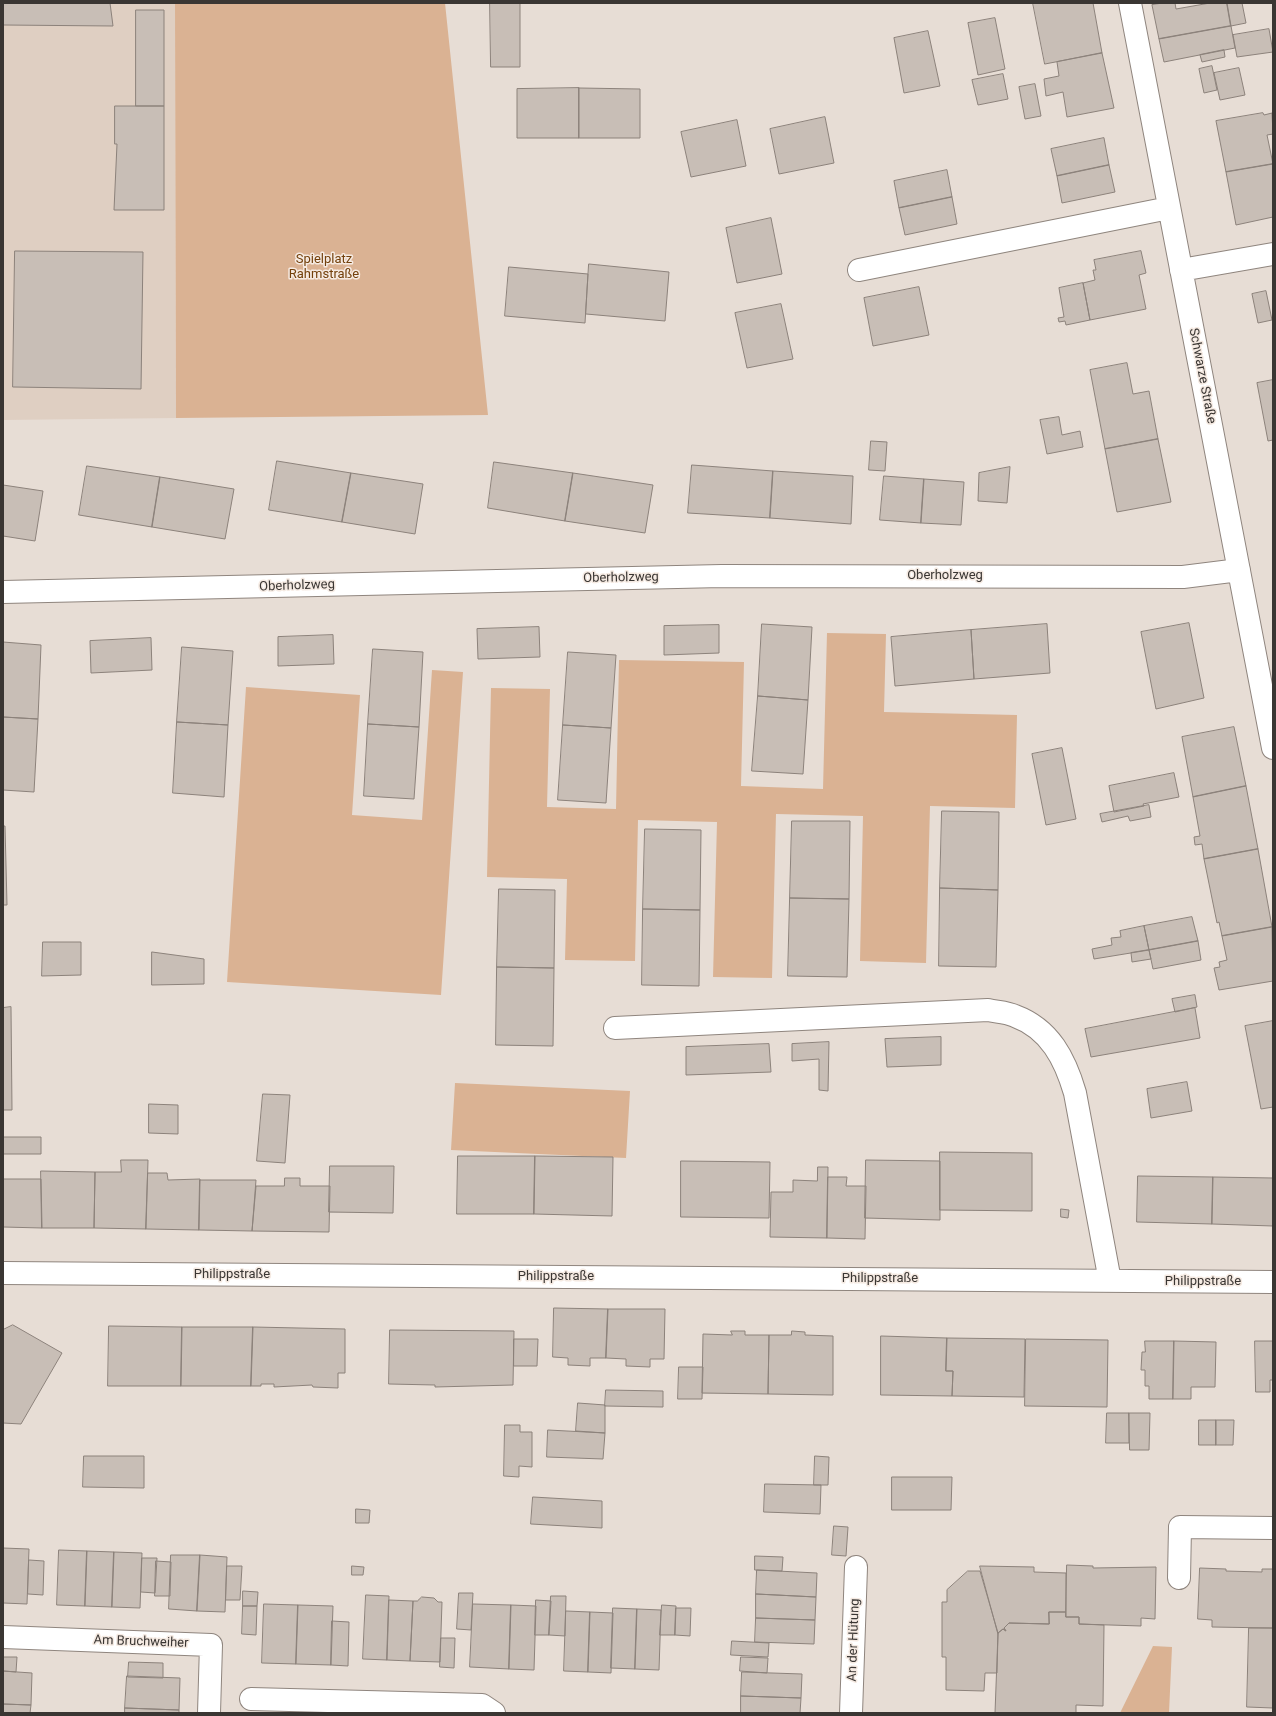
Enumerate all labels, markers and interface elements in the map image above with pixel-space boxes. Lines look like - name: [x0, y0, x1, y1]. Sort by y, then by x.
- park label: Spielplatz Rahmstraße: [289, 252, 359, 283]
- street label: Schwarze Straße: [1185, 327, 1219, 425]
- street label: Oberholzweg: [907, 568, 983, 584]
- street label: Oberholzweg: [583, 570, 659, 586]
- street label: Oberholzweg: [259, 577, 335, 595]
- street label: Philippstraße: [194, 1267, 270, 1283]
- street label: Philippstraße: [518, 1269, 594, 1285]
- street label: Philippstraße: [842, 1271, 918, 1287]
- street label: Philippstraße: [1165, 1274, 1241, 1290]
- street label: An der Hütung: [845, 1598, 863, 1682]
- street label: Am Bruchweiher: [93, 1633, 189, 1651]

